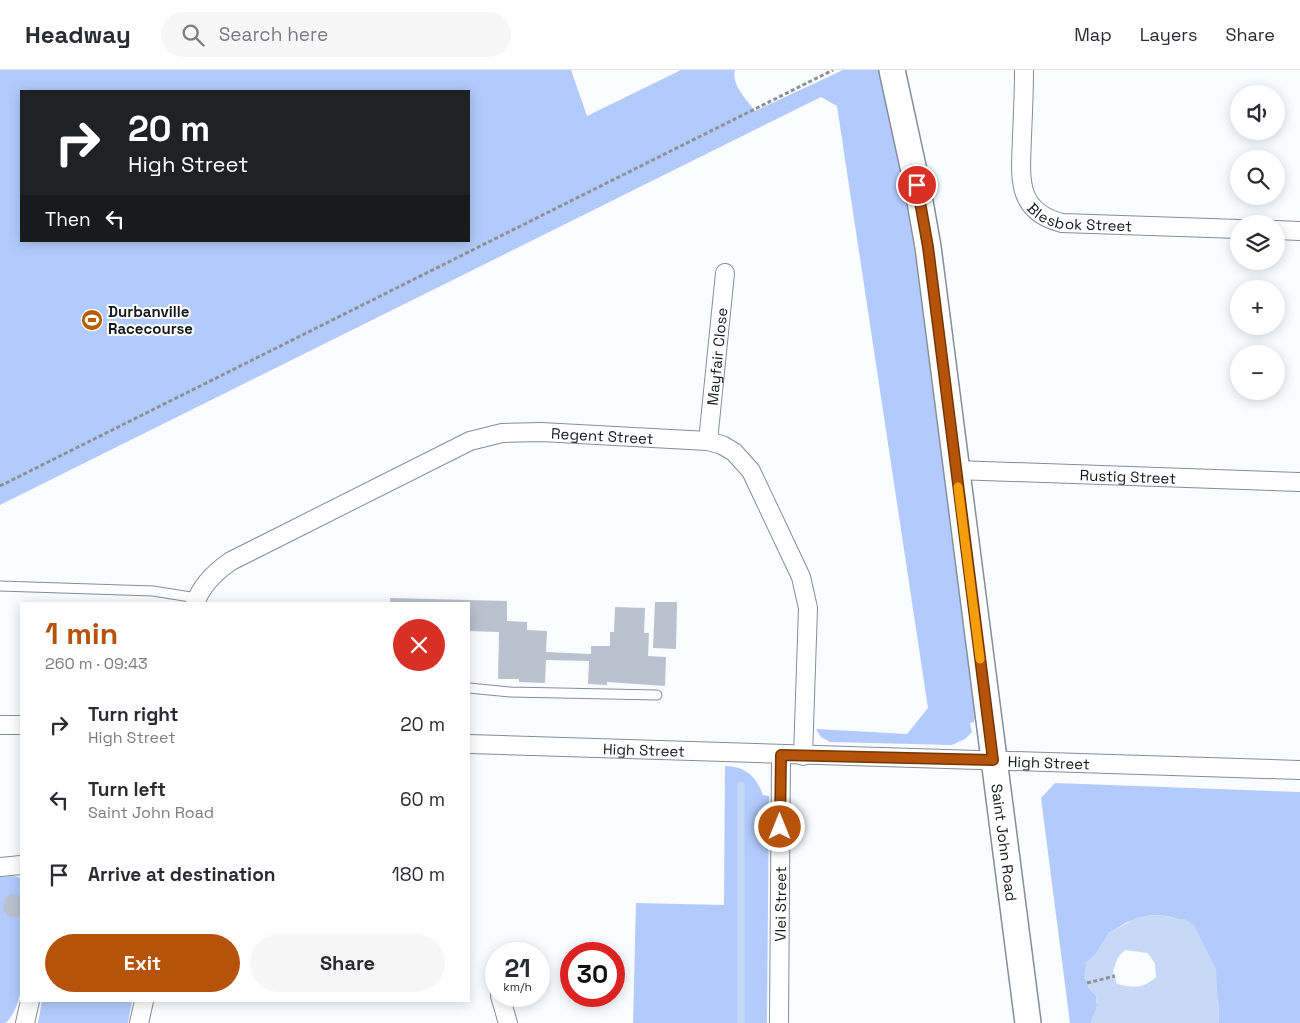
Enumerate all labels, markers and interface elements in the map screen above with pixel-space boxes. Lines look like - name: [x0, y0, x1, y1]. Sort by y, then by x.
- search box: [161, 12, 511, 57]
- text: Headway: [25, 19, 131, 50]
- icon: search: [179, 21, 207, 49]
- text: Search here: [219, 22, 328, 47]
- text: Map: [1074, 23, 1112, 46]
- text: Layers: [1140, 23, 1197, 46]
- text: Share: [1225, 23, 1275, 46]
- map controls: [1230, 85, 1285, 400]
- button: sound: [1230, 85, 1285, 140]
- text: 20 m: [128, 107, 210, 151]
- icon: right: [45, 110, 110, 175]
- text: High Street: [128, 150, 248, 178]
- button: search: [1230, 150, 1285, 205]
- pin: [896, 164, 938, 206]
- icon: arrive: [903, 171, 931, 199]
- street label: Blesbok Street: [1024, 198, 1132, 235]
- icon: left: [101, 205, 129, 233]
- text: Then: [45, 207, 91, 232]
- button: layers: [1230, 215, 1285, 270]
- button: +: [1230, 280, 1285, 335]
- place label: Durbanville Racecourse: [108, 302, 193, 338]
- street label: Mayfair Close: [702, 306, 731, 406]
- sports icon: Durbanville Racecourse: [80, 308, 104, 332]
- button: −: [1230, 345, 1285, 400]
- street label: Regent Street: [551, 423, 654, 448]
- street label: Rustig Street: [1079, 465, 1176, 487]
- text: 1 min: [45, 614, 118, 653]
- button: close: [393, 619, 445, 671]
- text: 260 m · 09:43: [45, 653, 148, 674]
- text: Turn right: [88, 702, 178, 727]
- icon: right: [45, 711, 73, 739]
- text: 20 m: [400, 712, 445, 737]
- text: High Street: [88, 727, 176, 748]
- street label: High Street: [603, 739, 685, 760]
- street label: High Street: [1007, 751, 1090, 773]
- text: Turn left: [88, 777, 166, 802]
- street label: Saint John Road: [988, 783, 1022, 902]
- icon: left: [45, 786, 73, 814]
- text: 60 m: [400, 787, 445, 812]
- position arrow: [753, 800, 805, 852]
- text: Saint John Road: [88, 802, 214, 823]
- icon: arrive: [45, 861, 73, 889]
- text: Arrive at destination: [88, 862, 276, 887]
- text: 180 m: [392, 862, 445, 887]
- street label: Vlei Street: [770, 866, 790, 942]
- button: Exit: [45, 934, 240, 992]
- button: Share: [250, 934, 445, 992]
- speed limit sign: 30: [560, 942, 625, 1007]
- text: 21: [504, 952, 531, 984]
- text: km/h: [503, 979, 532, 995]

